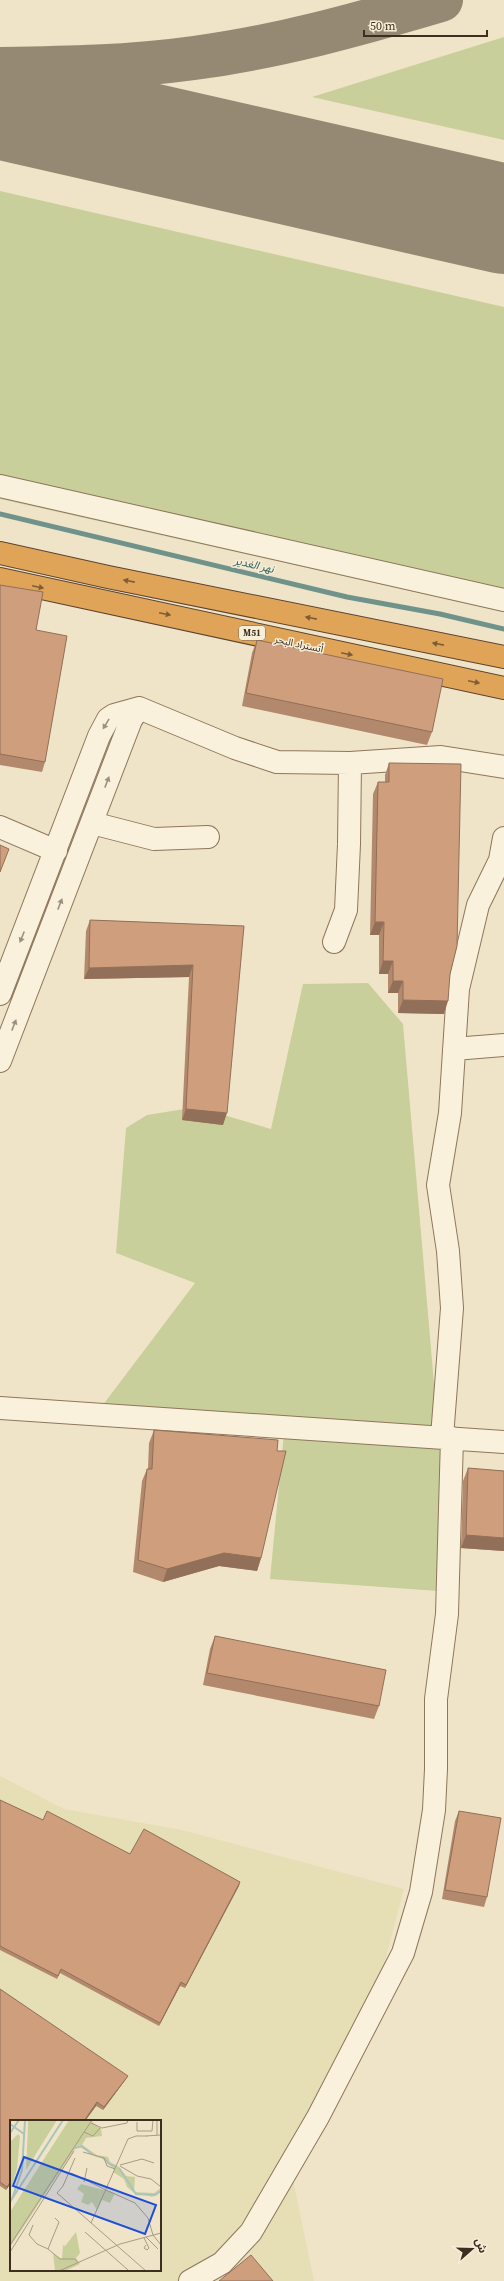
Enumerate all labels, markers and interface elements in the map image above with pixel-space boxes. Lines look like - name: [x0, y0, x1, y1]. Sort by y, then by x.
- scale bar: [364, 12, 487, 38]
- text: 50 m: [370, 18, 396, 34]
- water label: نهر الغدير: [232, 553, 277, 577]
- one-way arrow: [122, 578, 135, 584]
- one-way arrow: [32, 584, 44, 590]
- one-way arrow: [159, 612, 171, 618]
- one-way arrow: [305, 615, 317, 621]
- road number: M51: [239, 626, 265, 640]
- street label: أتستراد البحر: [272, 632, 325, 656]
- one-way arrow: [432, 640, 444, 646]
- one-way arrow: [341, 651, 353, 657]
- one-way arrow: [468, 679, 480, 685]
- one-way arrow: [102, 718, 109, 730]
- one-way arrow: [105, 776, 111, 788]
- one-way arrow: [58, 897, 64, 909]
- one-way arrow: [19, 931, 25, 943]
- one-way arrow: [11, 1019, 17, 1031]
- inset map: [10, 2120, 161, 2271]
- north arrow: [452, 2229, 492, 2269]
- text: ش: [471, 2236, 491, 2255]

